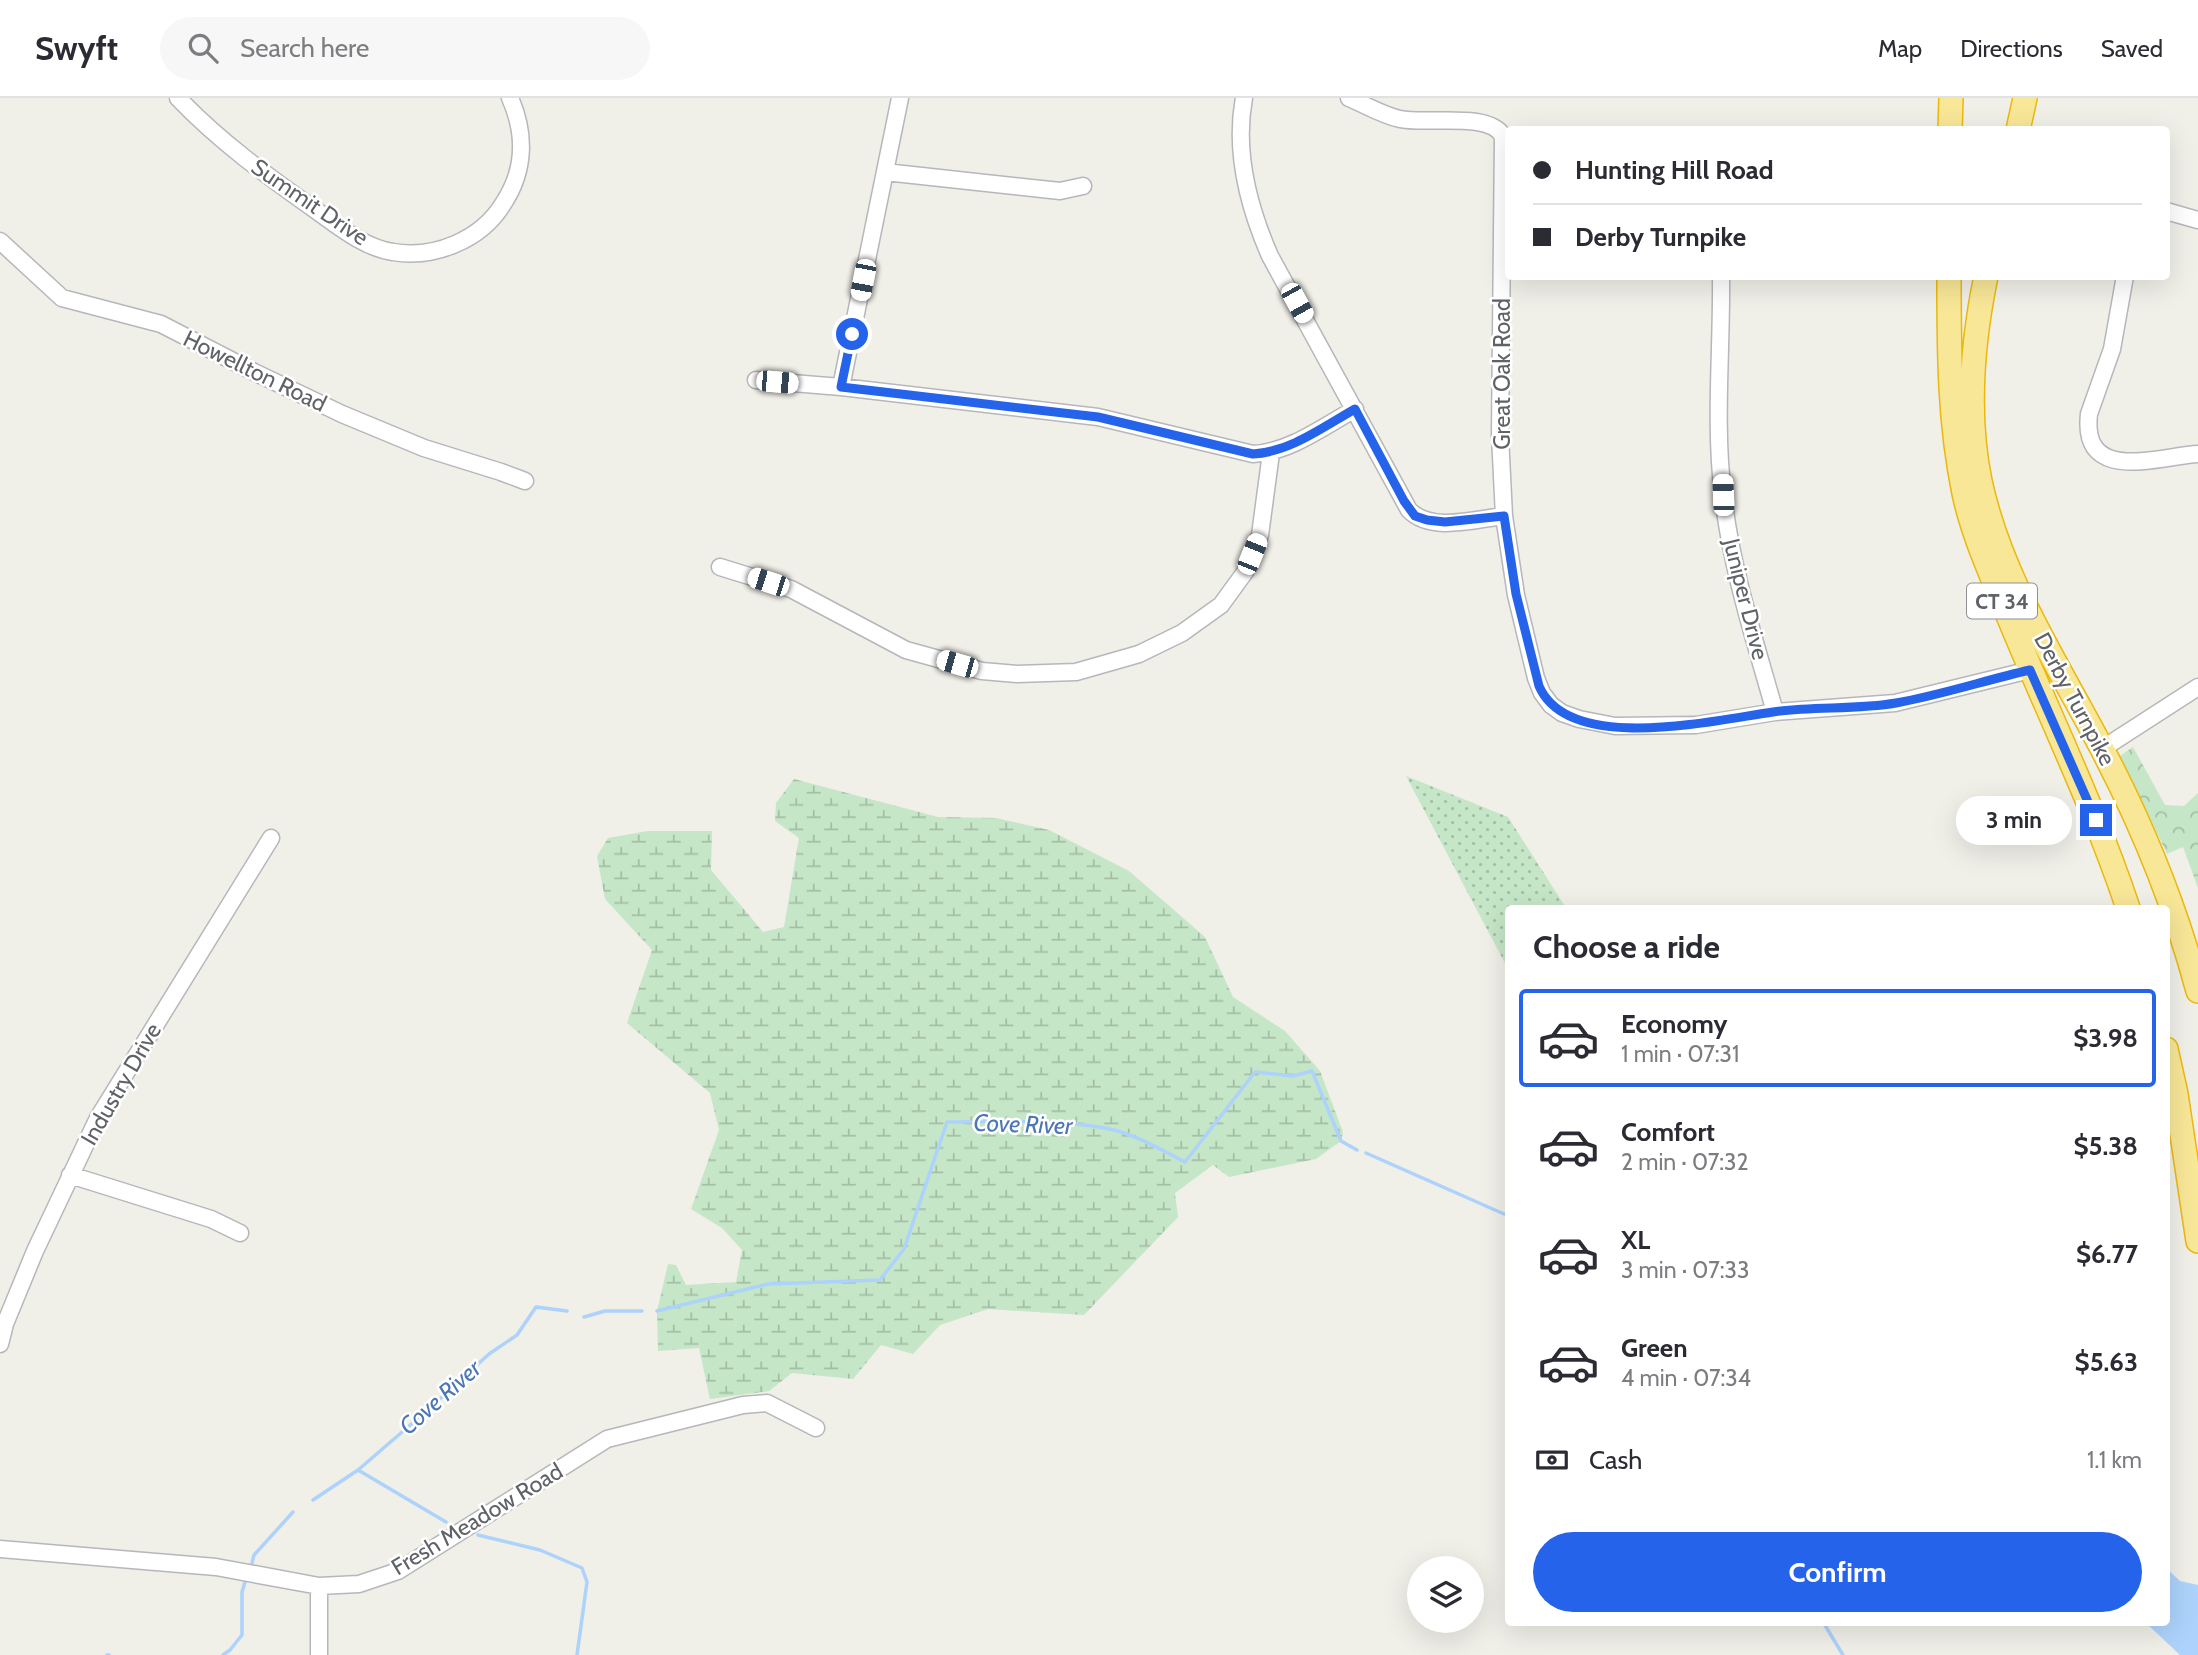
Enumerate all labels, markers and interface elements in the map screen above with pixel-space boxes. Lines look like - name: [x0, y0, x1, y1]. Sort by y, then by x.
- search box: [160, 17, 650, 80]
- text: Swyft: [35, 28, 118, 68]
- icon: search: [184, 29, 222, 67]
- text: Search here: [240, 32, 369, 64]
- text: Map: [1878, 34, 1922, 63]
- text: Directions: [1960, 34, 2063, 63]
- text: Saved: [2101, 34, 2163, 63]
- street label: Summit Drive: [246, 153, 374, 251]
- text: Hunting Hill Road: [1575, 154, 1774, 186]
- text: Derby Turnpike: [1575, 221, 1746, 253]
- car: [849, 257, 878, 303]
- car: [1278, 280, 1317, 326]
- street label: Great Oak Road: [1488, 298, 1516, 450]
- route start: [836, 318, 868, 350]
- street label: Howellton Road: [179, 324, 331, 418]
- car: [756, 370, 799, 394]
- car: [1712, 474, 1735, 516]
- car: [1235, 531, 1270, 577]
- street label: Juniper Drive: [1717, 534, 1775, 663]
- car: [745, 566, 792, 598]
- road number: CT 34: [1967, 584, 2037, 618]
- street label: Derby Turnpike: [2028, 628, 2122, 771]
- car: [934, 648, 981, 680]
- callout: 3 min: [1956, 796, 2072, 844]
- route end: [2080, 804, 2112, 836]
- text: 3 min: [1986, 806, 2042, 834]
- text: Choose a ride: [1533, 927, 1720, 966]
- icon: car: [1537, 1007, 1600, 1070]
- text: Economy: [1621, 1008, 1727, 1040]
- street label: Industry Drive: [75, 1018, 167, 1150]
- text: $3.98: [2073, 1022, 2138, 1054]
- text: 1 min · 07:31: [1621, 1040, 1740, 1068]
- water label: Cove River: [973, 1108, 1075, 1140]
- icon: car: [1537, 1115, 1600, 1178]
- text: Comfort: [1621, 1116, 1715, 1148]
- text: $5.38: [2073, 1130, 2138, 1162]
- text: 2 min · 07:32: [1621, 1148, 1749, 1176]
- icon: car: [1537, 1223, 1600, 1286]
- text: XL: [1621, 1224, 1650, 1256]
- text: $6.77: [2076, 1238, 2138, 1270]
- text: 3 min · 07:33: [1621, 1256, 1749, 1284]
- icon: car: [1537, 1331, 1600, 1394]
- text: Green: [1621, 1332, 1688, 1364]
- text: $5.63: [2075, 1346, 2138, 1378]
- water label: Cove River: [393, 1353, 488, 1440]
- text: 4 min · 07:34: [1621, 1364, 1751, 1392]
- icon: cash: [1533, 1441, 1571, 1479]
- text: Cash: [1589, 1444, 1642, 1476]
- text: 1.1 km: [2087, 1446, 2142, 1474]
- street label: Fresh Meadow Road: [386, 1457, 568, 1581]
- button: Confirm: [1533, 1532, 2142, 1612]
- map controls: [1407, 1556, 1484, 1633]
- button: layers: [1407, 1556, 1484, 1633]

